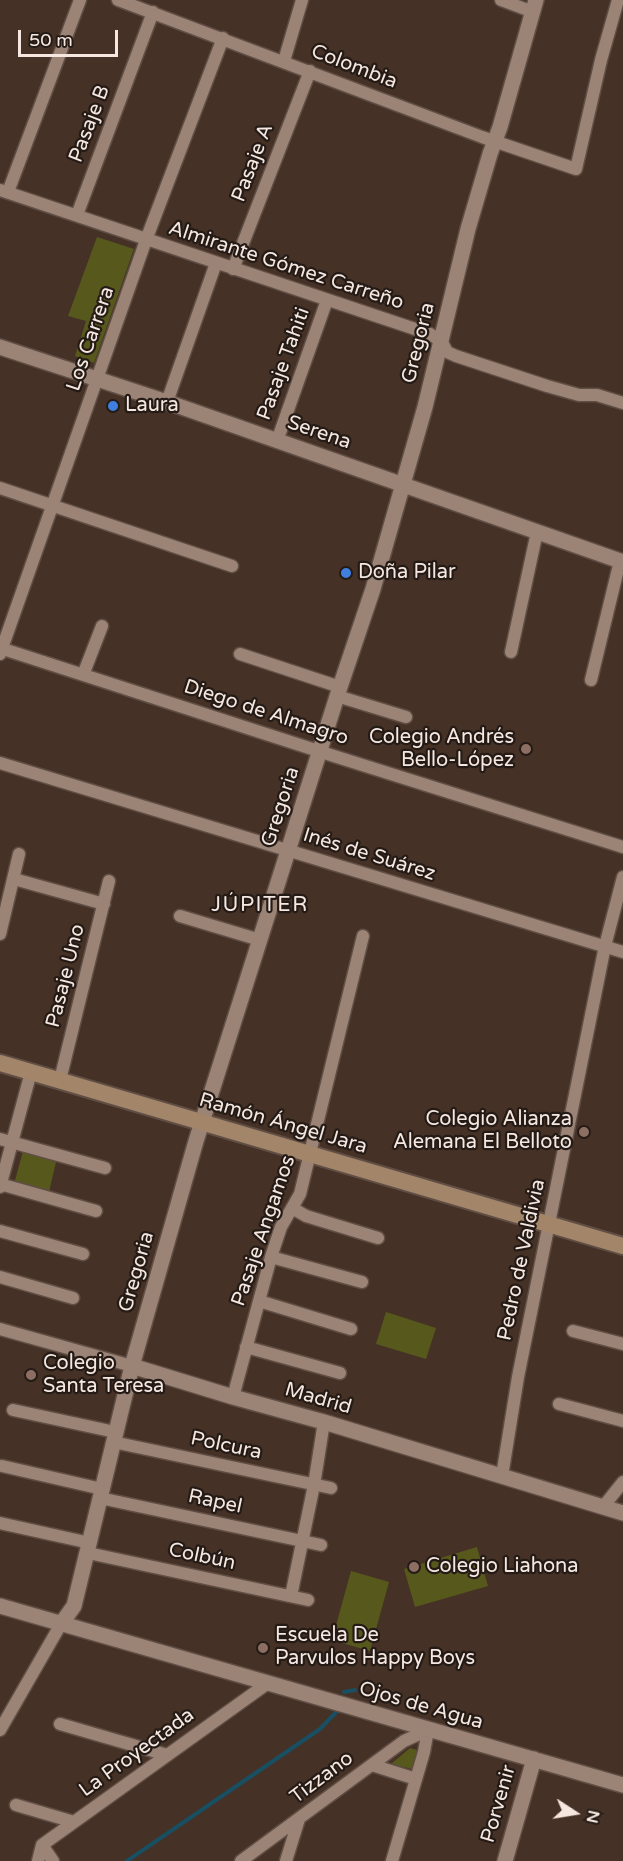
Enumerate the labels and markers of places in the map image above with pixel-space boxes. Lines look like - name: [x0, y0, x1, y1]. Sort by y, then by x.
- place label: Laura: [125, 394, 179, 418]
- marker: Laura: [106, 399, 120, 413]
- place label: Doña Pilar: [358, 561, 456, 585]
- marker: Doña Pilar: [339, 566, 353, 580]
- place label: Colegio Andrés Bello-López: [369, 726, 514, 773]
- marker: Colegio Andrés Bello-López: [519, 742, 533, 756]
- place label: Colegio Alianza Alemana El Belloto: [393, 1108, 572, 1155]
- marker: Colegio Alianza Alemana El Belloto: [577, 1125, 591, 1139]
- place label: Colegio Santa Teresa: [43, 1352, 164, 1399]
- marker: Colegio Santa Teresa: [24, 1368, 38, 1382]
- place label: Colegio Liahona: [426, 1555, 578, 1579]
- marker: Colegio Liahona: [407, 1560, 421, 1574]
- place label: Escuela De Parvulos Happy Boys: [275, 1624, 475, 1671]
- marker: Escuela De Parvulos Happy Boys: [256, 1641, 270, 1655]

